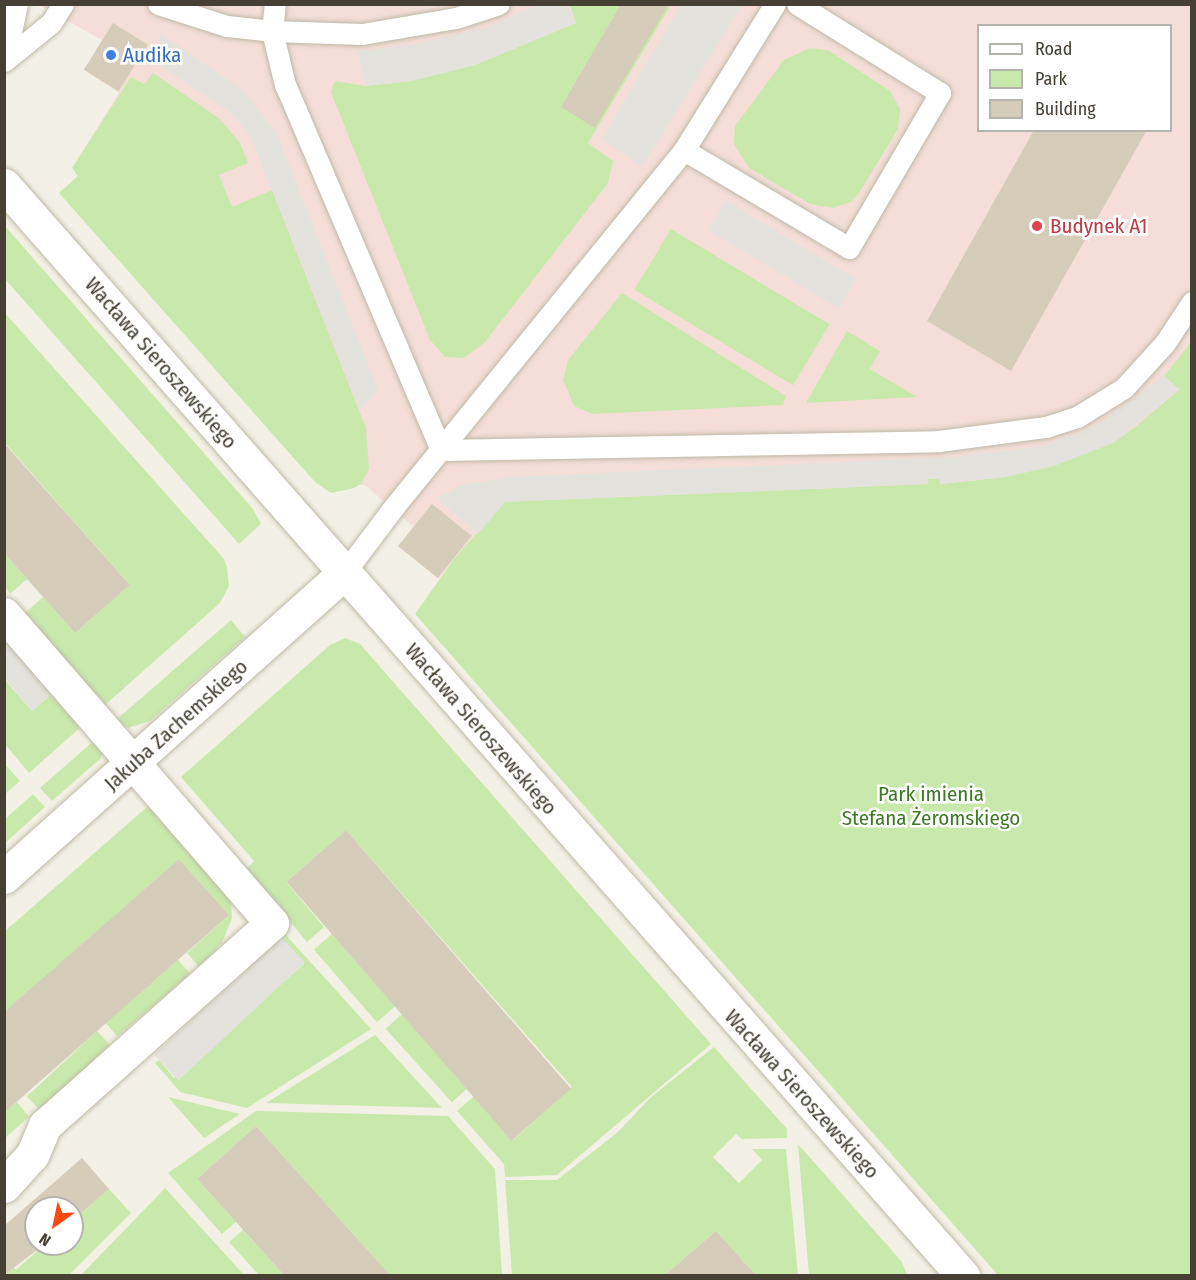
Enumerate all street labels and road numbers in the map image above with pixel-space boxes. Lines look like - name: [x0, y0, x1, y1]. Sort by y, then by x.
- street label: Wacława Sieroszewskiego: [80, 272, 242, 454]
- street label: Wacława Sieroszewskiego: [400, 638, 562, 820]
- street label: Jakuba Zachemskiego: [99, 654, 253, 796]
- street label: Wacława Sieroszewskiego: [719, 1004, 885, 1184]

